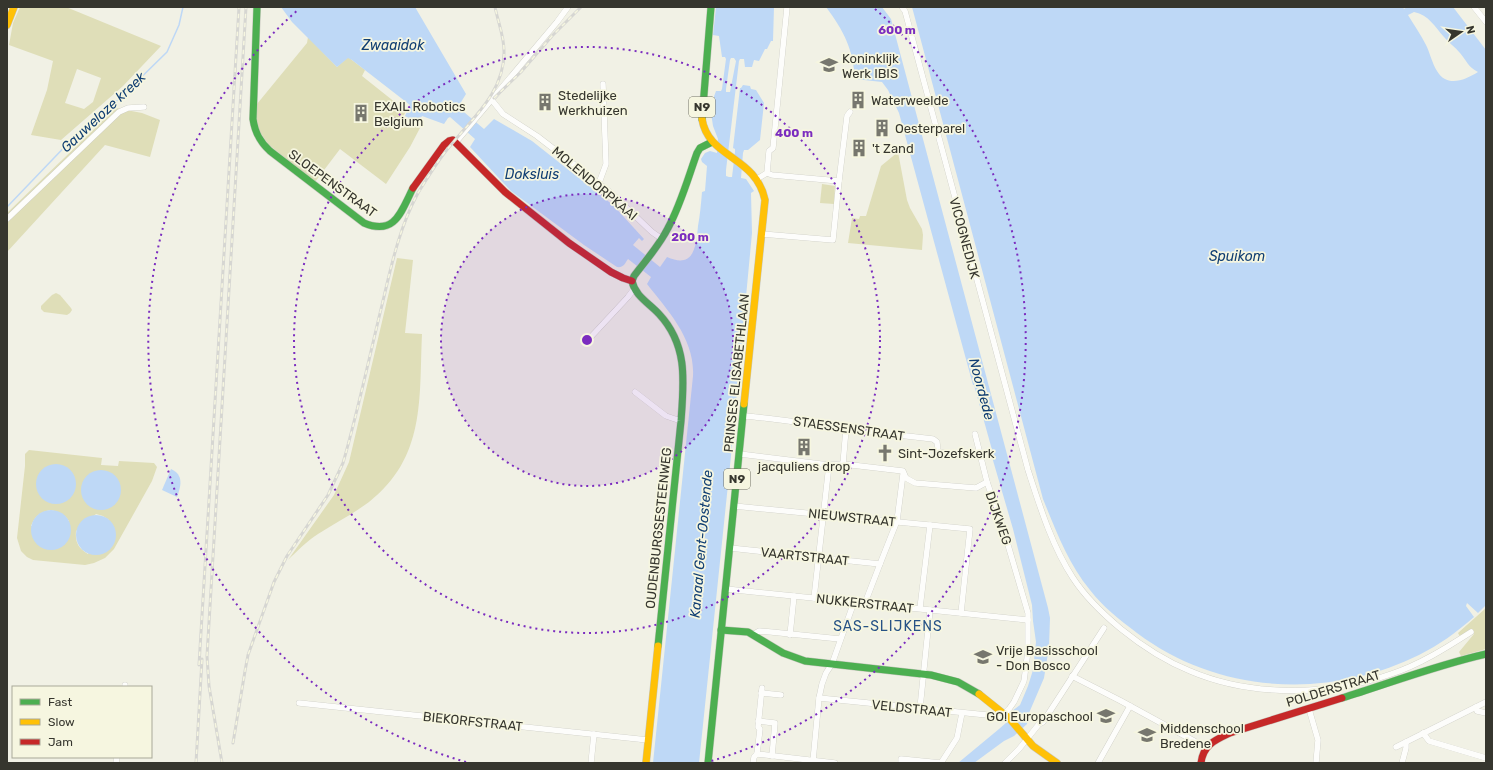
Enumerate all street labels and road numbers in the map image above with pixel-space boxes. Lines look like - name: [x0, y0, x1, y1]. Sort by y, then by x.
- road number: N9: [689, 97, 715, 117]
- street label: MOLENDORPKAAI: [549, 143, 640, 223]
- street label: SLOEPENSTRAAT: [286, 146, 380, 221]
- street label: VICOGNEDIJK: [946, 196, 983, 281]
- street label: PRINSES ELISABETHLAAN: [721, 293, 752, 453]
- street label: STAESSENSTRAAT: [792, 413, 906, 444]
- street label: OUDENBURGSESTEENWEG: [643, 446, 674, 610]
- road number: N9: [724, 469, 750, 489]
- street label: DIJKWEG: [982, 489, 1015, 547]
- street label: NIEUWSTRAAT: [807, 505, 897, 530]
- street label: VAARTSTRAAT: [760, 544, 851, 569]
- street label: NUKKERSTRAAT: [815, 591, 915, 616]
- street label: POLDERSTRAAT: [1284, 667, 1383, 710]
- street label: VELDSTRAAT: [871, 697, 953, 720]
- street label: BIEKORFSTRAAT: [422, 709, 524, 734]

